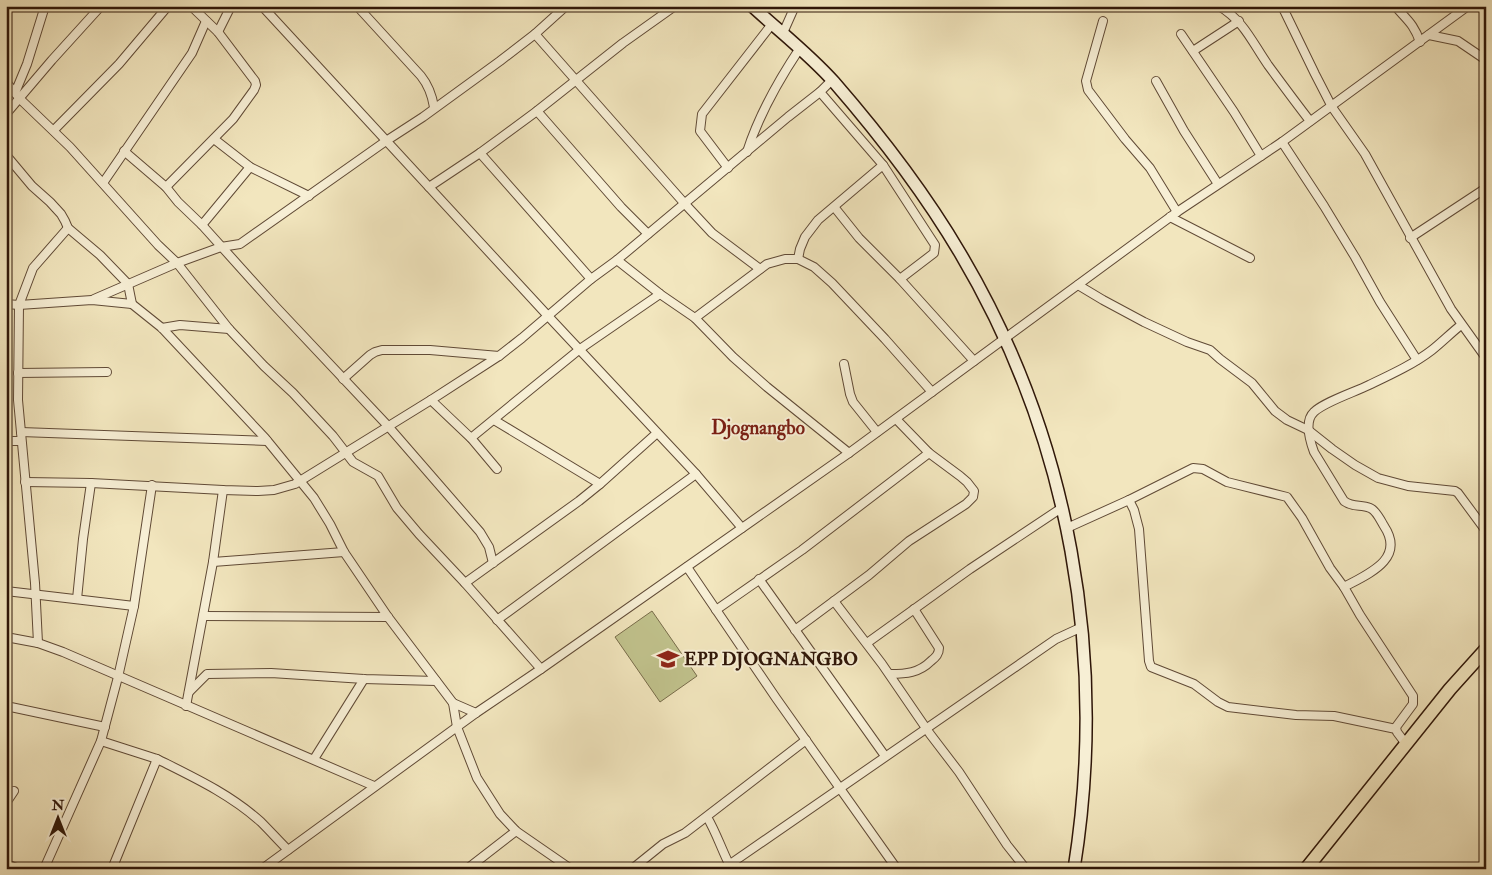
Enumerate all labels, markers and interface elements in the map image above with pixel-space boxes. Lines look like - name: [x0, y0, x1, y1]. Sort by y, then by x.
- district label: Djognangbo: [711, 416, 805, 441]
- school or university icon: EPP DJOGNANGBO: [655, 646, 681, 672]
- place label: EPP DJOGNANGBO: [684, 648, 858, 671]
- north arrow: [32, 792, 82, 842]
- text: N: [51, 797, 65, 814]

